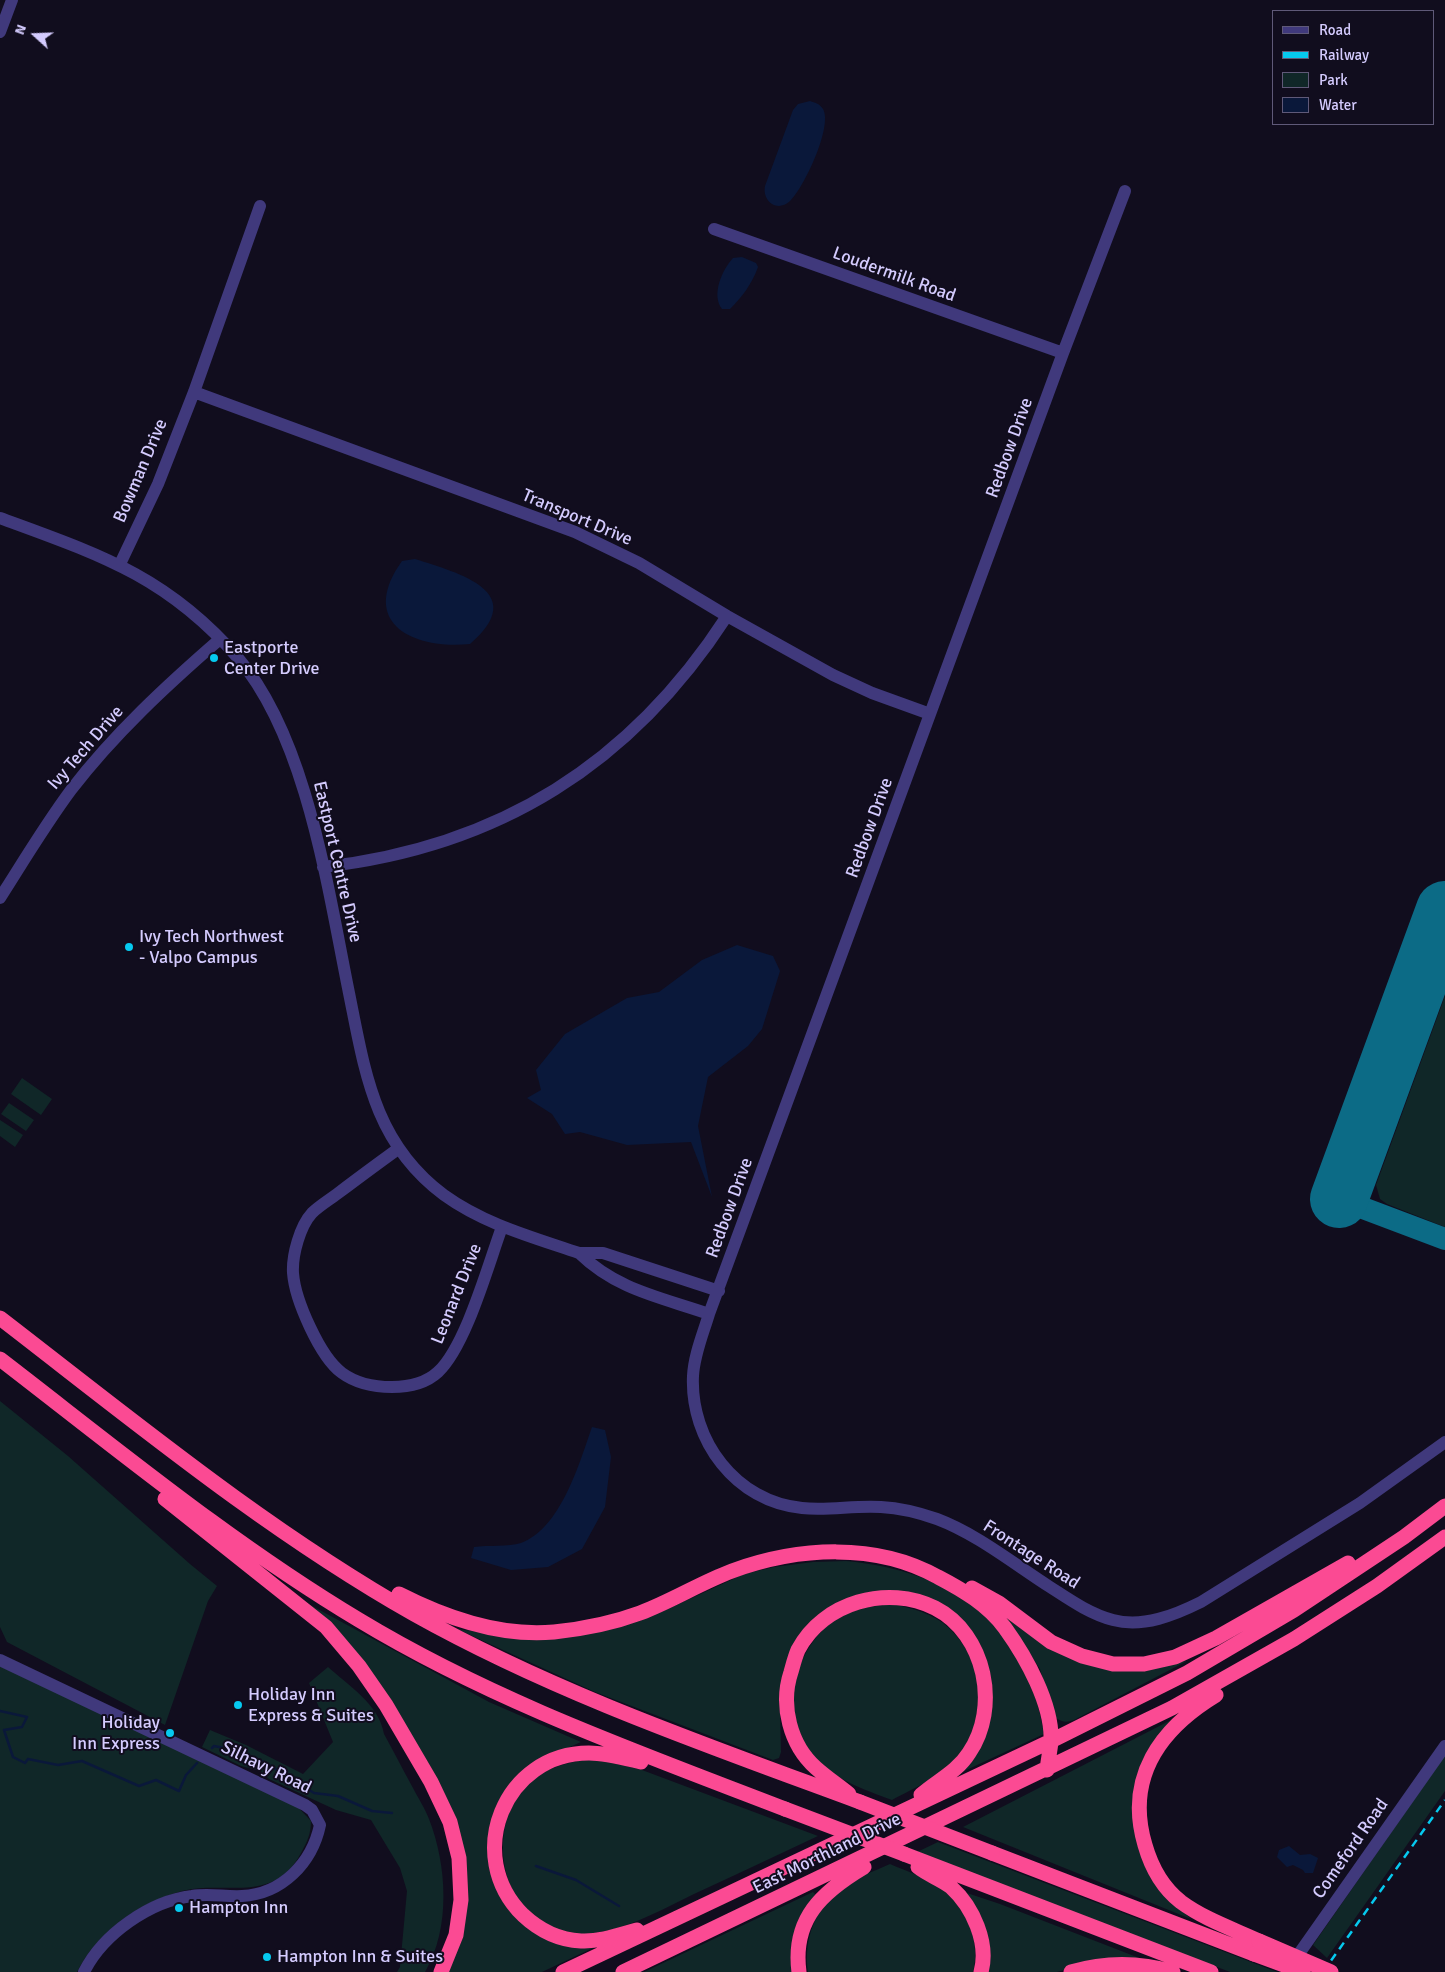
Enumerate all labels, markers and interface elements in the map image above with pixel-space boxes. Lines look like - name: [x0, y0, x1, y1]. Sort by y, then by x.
- north arrow: [10, 10, 60, 60]
- legend: [1272, 10, 1435, 125]
- text: Road: [1319, 21, 1351, 39]
- text: N: [11, 22, 30, 37]
- text: Railway: [1319, 46, 1369, 64]
- text: Park: [1319, 71, 1348, 89]
- text: Water: [1319, 96, 1357, 114]
- street label: Loudermilk Road: [830, 243, 958, 307]
- street label: Redbow Drive: [982, 395, 1038, 501]
- street label: Bowman Drive: [109, 416, 173, 526]
- street label: Transport Drive: [519, 485, 635, 551]
- place label: Eastporte Center Drive: [224, 637, 320, 680]
- marker: Eastporte Center Drive: [208, 652, 220, 664]
- street label: Ivy Tech Drive: [43, 701, 129, 795]
- street label: Redbow Drive: [842, 775, 898, 881]
- street label: Eastport Centre Drive: [308, 779, 366, 945]
- place label: Ivy Tech Northwest - Valpo Campus: [139, 926, 284, 969]
- marker: Ivy Tech Northwest - Valpo Campus: [123, 941, 135, 953]
- street label: Redbow Drive: [702, 1155, 758, 1261]
- street label: Leonard Drive: [427, 1241, 487, 1347]
- street label: Frontage Road: [979, 1516, 1083, 1594]
- place label: Holiday Inn Express & Suites: [248, 1684, 374, 1726]
- marker: Holiday Inn Express & Suites: [232, 1699, 244, 1711]
- place label: Holiday Inn Express: [72, 1712, 160, 1755]
- marker: Holiday Inn Express: [164, 1727, 176, 1739]
- street label: Silhavy Road: [217, 1737, 315, 1799]
- street label: Comeford Road: [1309, 1795, 1393, 1903]
- street label: East Morthland Drive: [749, 1809, 905, 1899]
- place label: Hampton Inn: [189, 1897, 288, 1919]
- marker: Hampton Inn: [173, 1902, 185, 1914]
- place label: Hampton Inn & Suites: [277, 1946, 443, 1968]
- marker: Hampton Inn & Suites: [261, 1951, 273, 1963]

